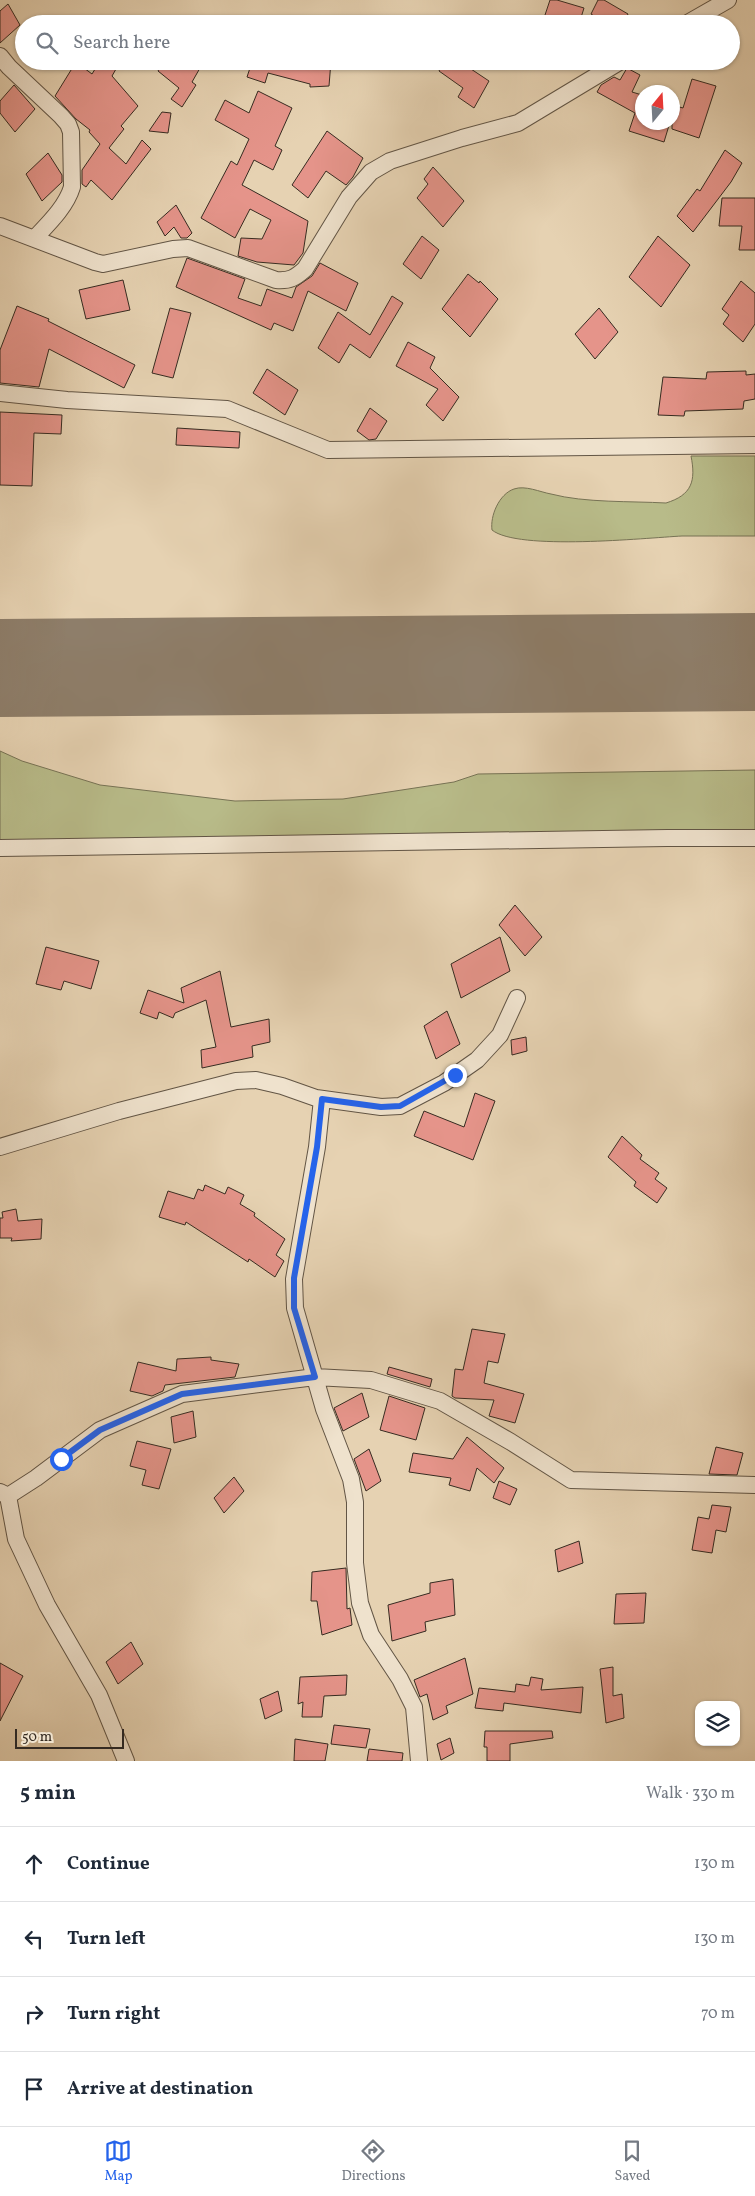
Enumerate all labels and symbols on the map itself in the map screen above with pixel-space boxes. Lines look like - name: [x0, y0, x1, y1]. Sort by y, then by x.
- north arrow: [635, 85, 680, 130]
- route end: [444, 1064, 467, 1087]
- route start: [50, 1448, 73, 1471]
- scale bar: [15, 1726, 124, 1749]

